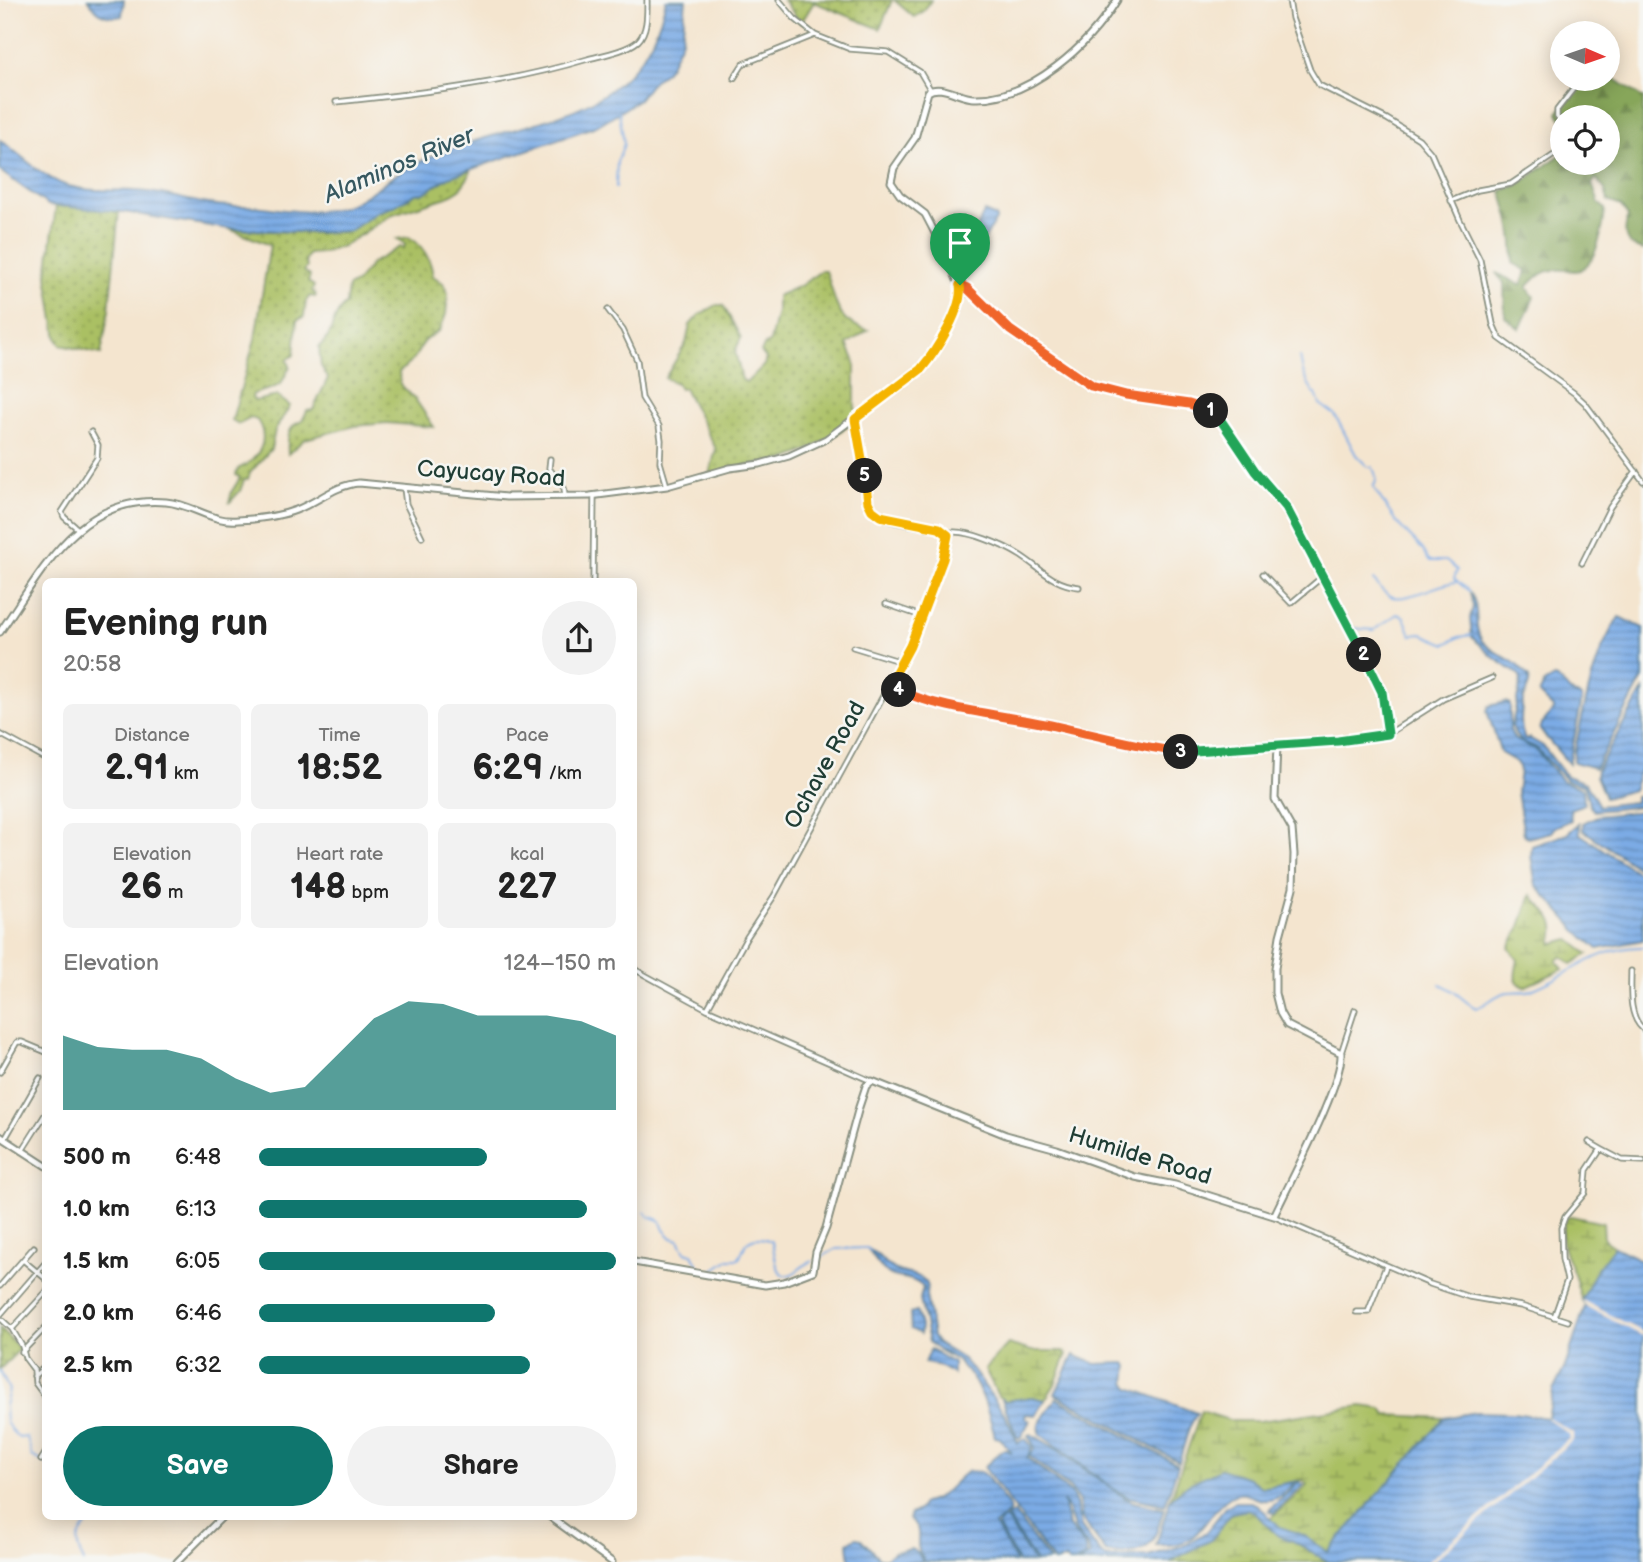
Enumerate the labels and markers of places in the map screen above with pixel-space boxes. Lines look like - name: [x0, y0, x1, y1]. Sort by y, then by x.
- pin: [930, 213, 990, 285]
- pin: 1: [1194, 394, 1228, 428]
- pin: 5: [848, 458, 882, 494]
- pin: 2: [1346, 638, 1382, 672]
- pin: 4: [881, 672, 916, 708]
- pin: 3: [1164, 734, 1198, 770]

